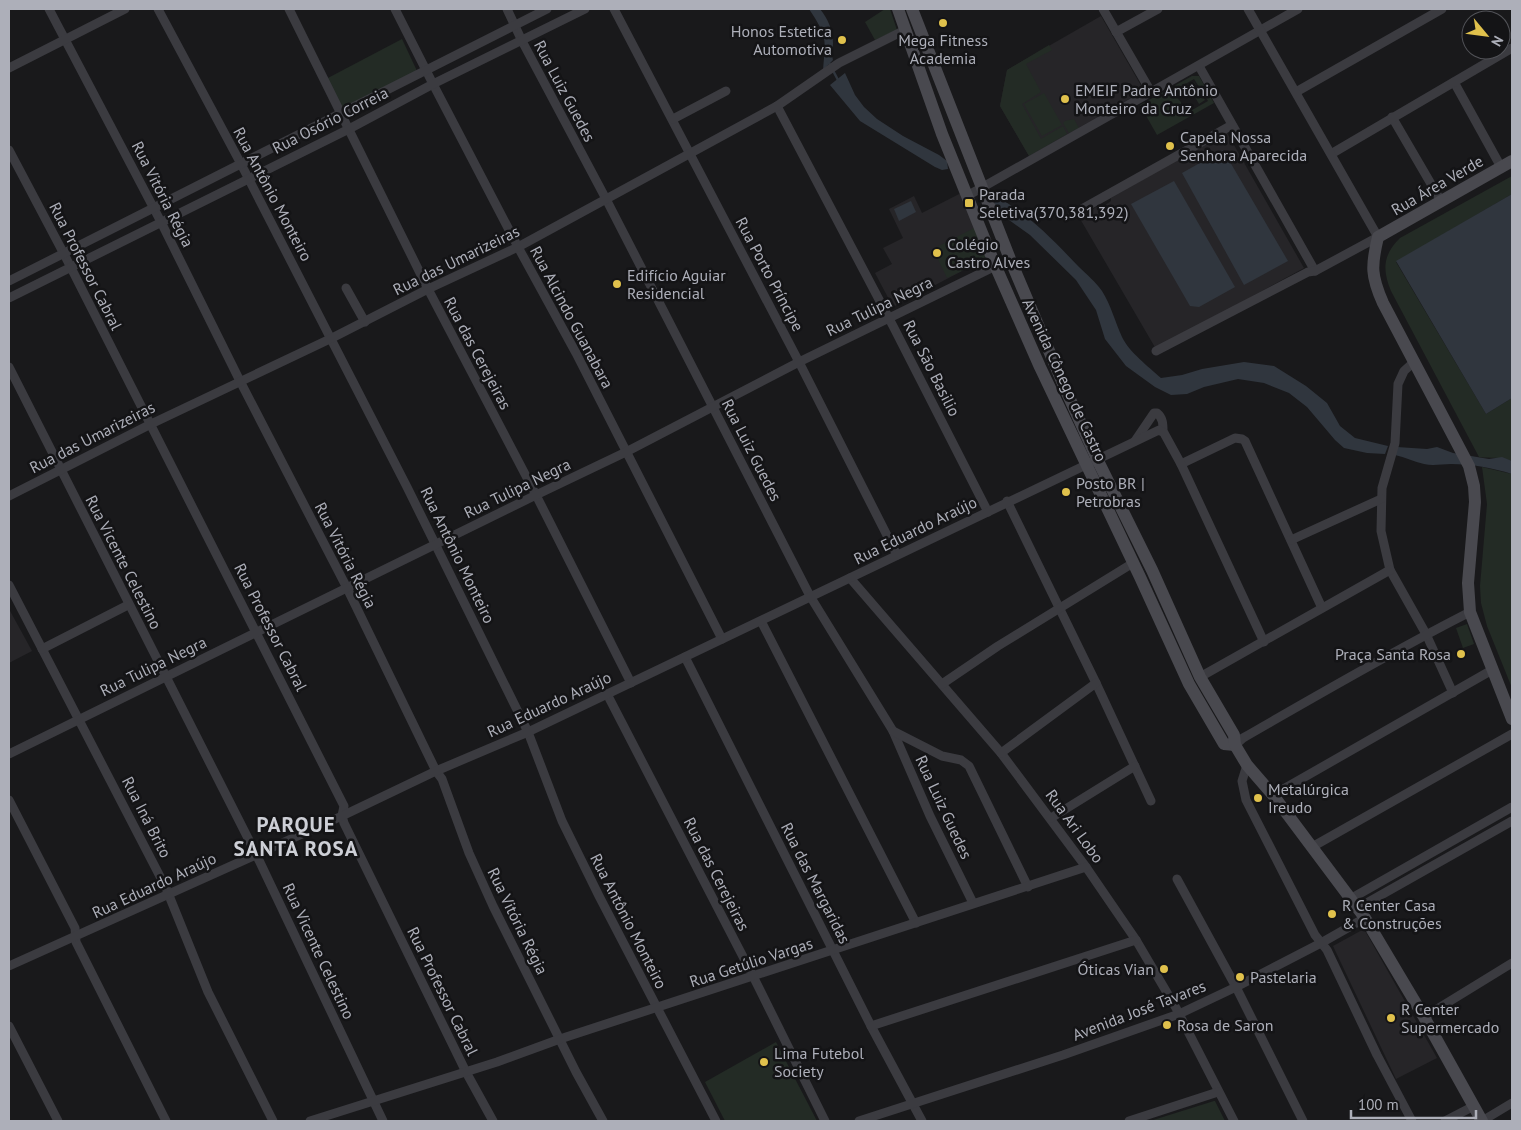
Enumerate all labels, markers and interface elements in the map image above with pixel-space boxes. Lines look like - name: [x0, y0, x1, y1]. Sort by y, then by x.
- north arrow: [1461, 10, 1511, 60]
- marker: Mega Fitness Academia: [937, 17, 949, 29]
- place label: Honos Estetica Automotiva: [731, 21, 832, 59]
- place label: Mega Fitness Academia: [898, 30, 988, 68]
- text: N: [1487, 33, 1507, 50]
- marker: Honos Estetica Automotiva: [836, 34, 848, 46]
- street label: Rua Luiz Guedes: [530, 37, 600, 145]
- place label: EMEIF Padre Antônio Monteiro da Cruz: [1075, 80, 1218, 118]
- street label: Rua Osório Correia: [269, 82, 391, 158]
- marker: EMEIF Padre Antônio Monteiro da Cruz: [1059, 93, 1071, 105]
- street label: Rua Antônio Monteiro: [229, 123, 317, 265]
- place label: Capela Nossa Senhora Aparecida: [1180, 127, 1307, 165]
- street label: Rua Vitória Régia: [128, 138, 198, 250]
- marker: Capela Nossa Senhora Aparecida: [1164, 140, 1176, 152]
- street label: Rua Área Verde: [1387, 151, 1487, 219]
- place label: Parada Seletiva(370,381,392): [979, 184, 1128, 222]
- marker: Parada Seletiva(370,381,392): [963, 197, 975, 209]
- street label: Rua Professor Cabral: [45, 199, 127, 334]
- street label: Rua Porto Príncipe: [732, 214, 808, 334]
- street label: Rua das Umarizeiras: [389, 221, 523, 299]
- place label: Colégio Castro Alves: [947, 234, 1030, 272]
- street label: Rua Alcindo Guanabara: [526, 242, 618, 392]
- marker: Colégio Castro Alves: [931, 247, 943, 259]
- place label: Edifício Aguiar Residencial: [627, 265, 726, 303]
- street label: Rua Tulipa Negra: [822, 272, 936, 340]
- marker: Edifício Aguiar Residencial: [611, 278, 623, 290]
- street label: Rua das Cerejeiras: [440, 293, 516, 413]
- street label: Avenida Cônego de Castro: [1018, 295, 1112, 465]
- street label: Rua São Basilio: [899, 317, 965, 419]
- street label: Rua Luiz Guedes: [718, 396, 786, 505]
- street label: Rua das Umarizeiras: [26, 397, 158, 477]
- street label: Rua Tulipa Negra: [460, 454, 574, 522]
- place label: Posto BR | Petrobras: [1076, 473, 1145, 511]
- street label: Rua Antônio Monteiro: [416, 484, 500, 626]
- marker: Posto BR | Petrobras: [1060, 486, 1072, 498]
- street label: Rua Vicente Celestino: [82, 492, 166, 632]
- street label: Rua Eduardo Araújo: [850, 492, 980, 568]
- street label: Rua Vitória Régia: [311, 499, 381, 611]
- street label: Rua Professor Cabral: [230, 560, 312, 695]
- street label: Rua Tulipa Negra: [96, 632, 210, 700]
- place label: Praça Santa Rosa: [1335, 644, 1451, 664]
- marker: Praça Santa Rosa: [1455, 648, 1467, 660]
- street label: Rua Eduardo Araújo: [484, 667, 614, 741]
- street label: Rua Luiz Guedes: [911, 752, 977, 862]
- street label: Rua Iná Brito: [118, 773, 176, 861]
- place label: Metalúrgica Ireudo: [1268, 779, 1349, 817]
- street label: Rua Ari Lobo: [1042, 785, 1108, 867]
- marker: Metalúrgica Ireudo: [1252, 792, 1264, 804]
- district label: PARQUE SANTA ROSA: [234, 811, 358, 862]
- street label: Rua das Cerejeiras: [680, 814, 754, 934]
- street label: Rua das Margaridas: [777, 819, 855, 947]
- street label: Rua Eduardo Araújo: [89, 848, 219, 922]
- street label: Rua Antônio Monteiro: [586, 850, 672, 992]
- street label: Rua Vitória Régia: [484, 864, 552, 978]
- street label: Rua Vicente Celestino: [279, 880, 359, 1022]
- place label: R Center Casa & Construções: [1342, 895, 1442, 933]
- marker: R Center Casa & Construções: [1326, 908, 1338, 920]
- street label: Rua Professor Cabral: [403, 923, 483, 1059]
- street label: Rua Getúlio Vargas: [687, 933, 815, 991]
- place label: Óticas Vian: [1078, 959, 1154, 979]
- marker: Óticas Vian: [1158, 963, 1170, 975]
- place label: Pastelaria: [1250, 967, 1317, 987]
- marker: Pastelaria: [1234, 971, 1246, 983]
- street label: Avenida José Tavares: [1069, 975, 1209, 1045]
- place label: R Center Supermercado: [1401, 999, 1499, 1037]
- marker: R Center Supermercado: [1385, 1012, 1397, 1024]
- place label: Rosa de Saron: [1177, 1015, 1273, 1035]
- marker: Rosa de Saron: [1161, 1019, 1173, 1031]
- place label: Lima Futebol Society: [774, 1043, 864, 1081]
- marker: Lima Futebol Society: [758, 1056, 770, 1068]
- scale bar: [1351, 1088, 1476, 1120]
- text: 100 m: [1358, 1095, 1399, 1114]

